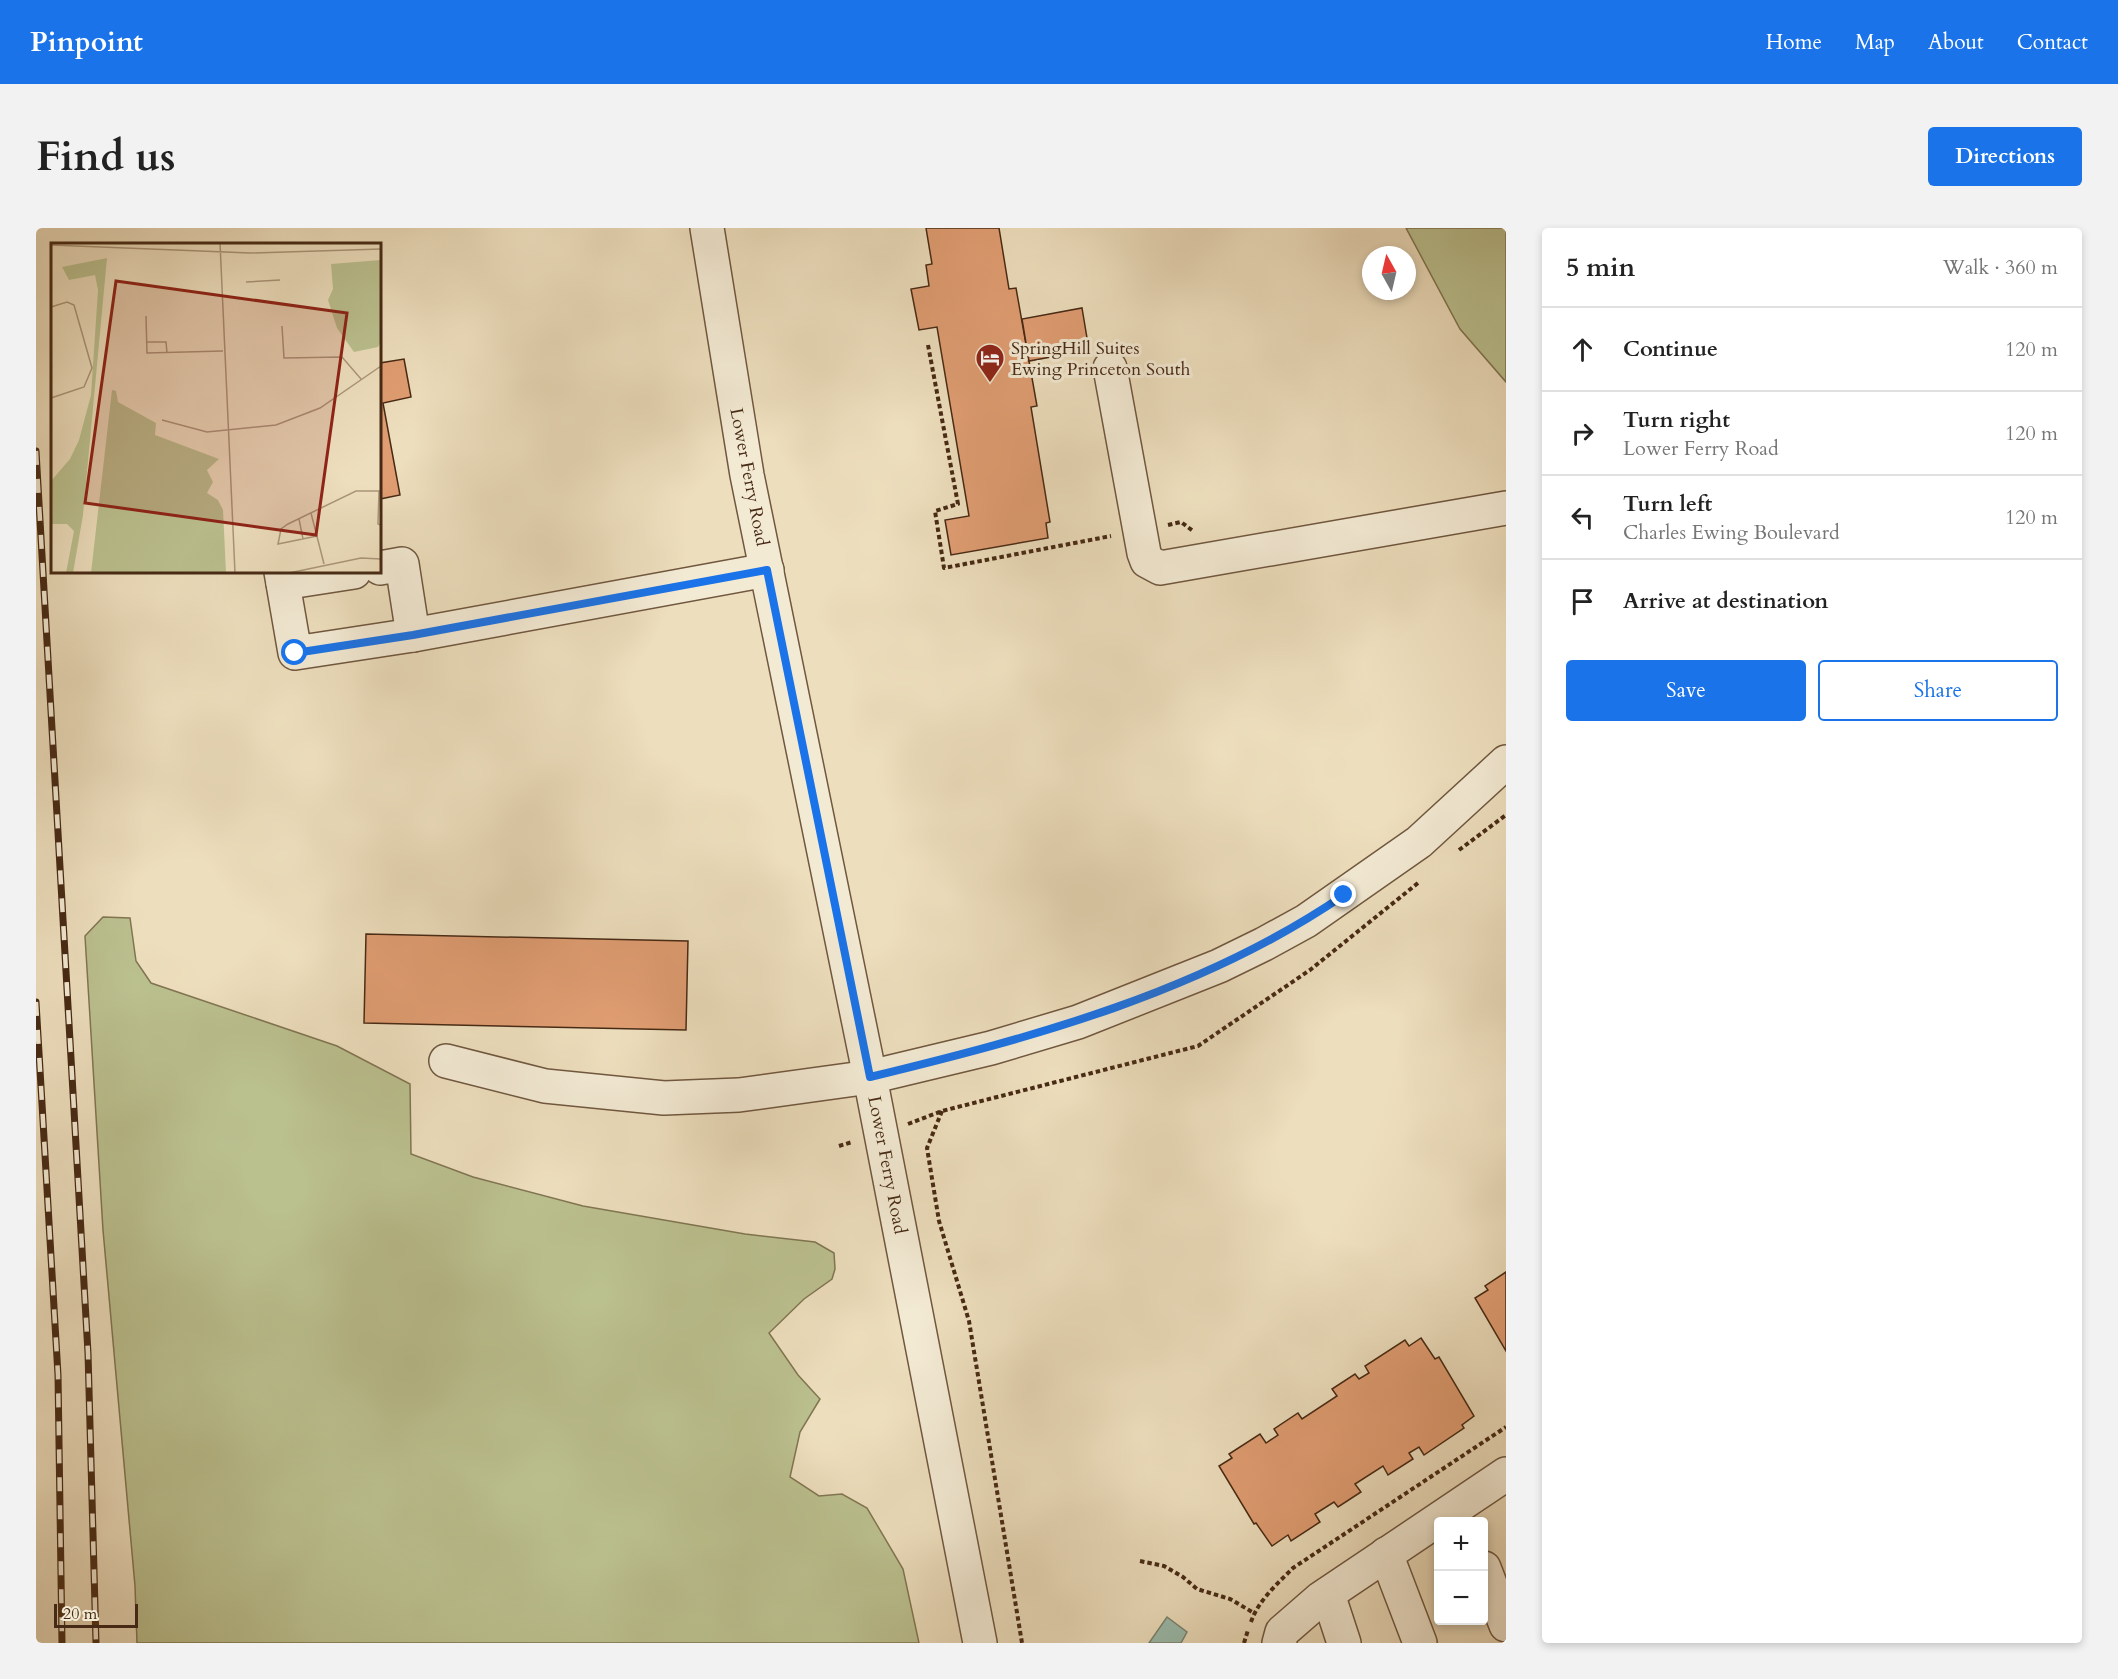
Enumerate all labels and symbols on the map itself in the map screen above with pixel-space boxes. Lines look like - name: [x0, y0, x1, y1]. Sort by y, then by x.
- inset map: [51, 243, 381, 573]
- north arrow: [1362, 246, 1416, 300]
- place label: SpringHill Suites Ewing Princeton South: [1011, 336, 1190, 382]
- hotel icon: SpringHill Suites Ewing Princeton South: [974, 342, 1006, 384]
- street label: Lower Ferry Road: [723, 406, 775, 549]
- route start: [281, 639, 307, 665]
- route end: [1330, 881, 1356, 907]
- street label: Lower Ferry Road: [861, 1094, 913, 1237]
- scale bar: [54, 1601, 138, 1628]

